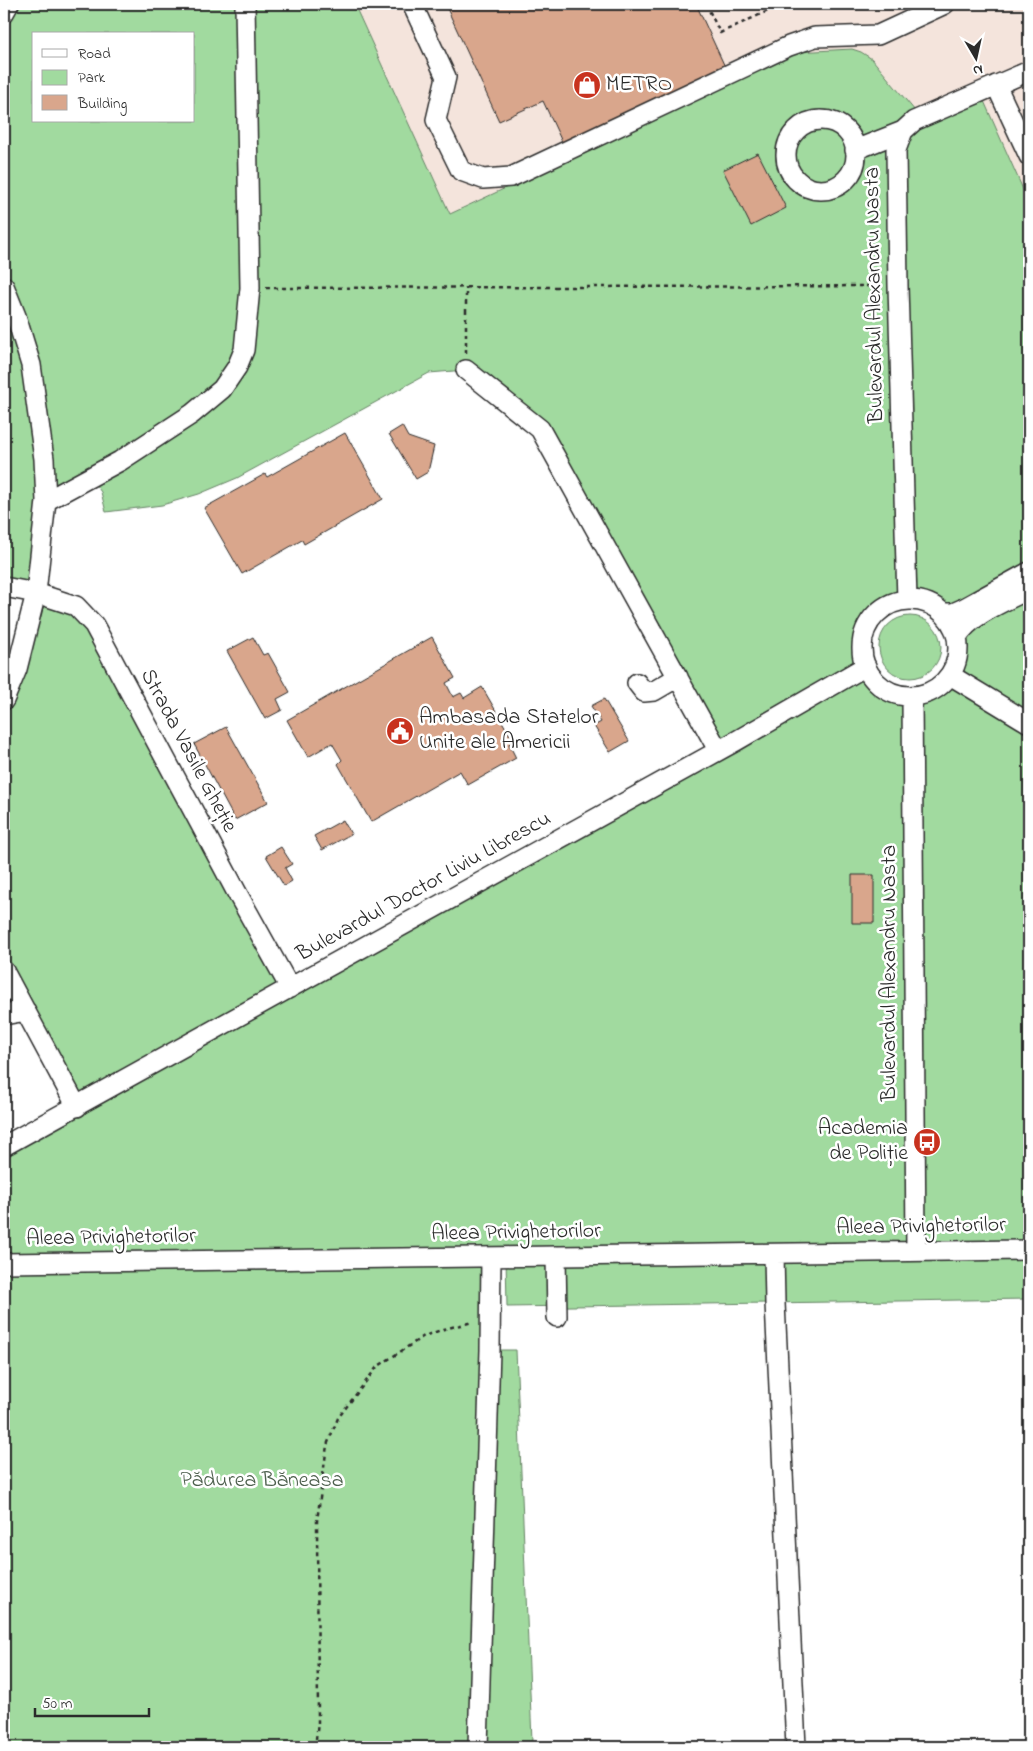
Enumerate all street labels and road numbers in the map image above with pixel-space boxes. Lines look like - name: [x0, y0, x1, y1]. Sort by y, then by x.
- street label: Bulevardul Alexandru Nasta: [857, 167, 893, 424]
- street label: Strada Vasile Gheție: [131, 663, 245, 839]
- street label: Bulevardul Doctor Liviu Librescu: [290, 803, 557, 971]
- street label: Bulevardul Alexandru Nasta: [874, 845, 906, 1102]
- street label: Aleea Privighetorilor: [836, 1210, 1006, 1245]
- street label: Aleea Privighetorilor: [431, 1216, 601, 1251]
- street label: Aleea Privighetorilor: [26, 1221, 196, 1256]

